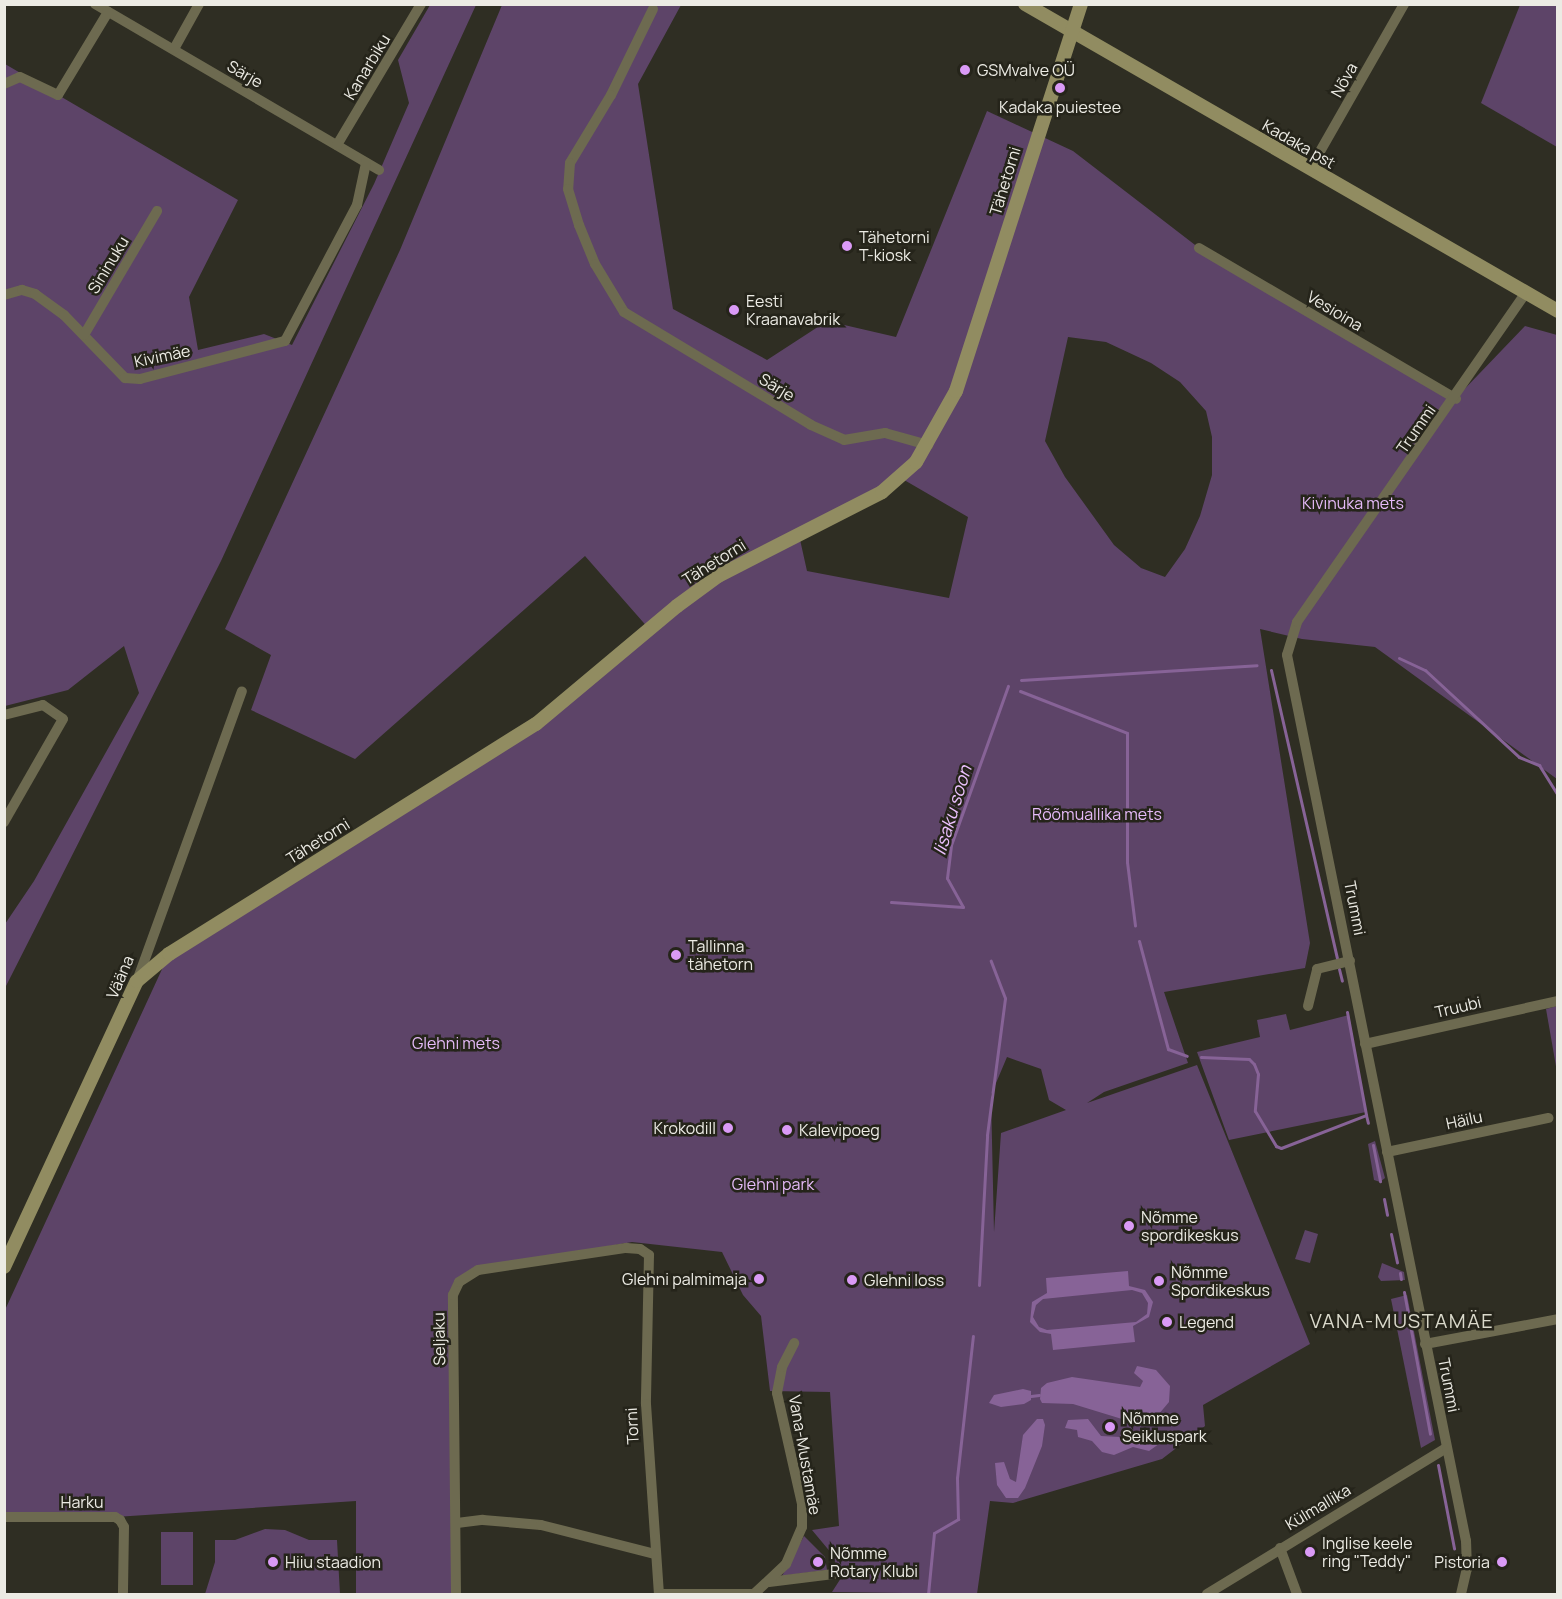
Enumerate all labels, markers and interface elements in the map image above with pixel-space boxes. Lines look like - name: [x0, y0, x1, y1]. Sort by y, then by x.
- street label: Kanarbiku: [340, 31, 394, 103]
- street label: Särje: [224, 56, 266, 92]
- street label: Nõva: [1327, 59, 1361, 101]
- place label: GSMvalve OÜ: [977, 60, 1075, 80]
- marker: GSMvalve OÜ: [958, 63, 972, 77]
- marker: Kadaka puiestee: [1053, 81, 1067, 95]
- place label: Kadaka puiestee: [999, 97, 1121, 117]
- street label: Kadaka pst: [1259, 115, 1339, 173]
- street label: Tähetorni: [985, 144, 1025, 218]
- place label: Tähetorni T-kiosk: [859, 227, 930, 265]
- street label: Sininuku: [83, 233, 133, 297]
- marker: Tähetorni T-kiosk: [840, 239, 854, 253]
- street label: Vesioina: [1304, 287, 1366, 335]
- place label: Eesti Kraanavabrik: [746, 291, 840, 329]
- marker: Eesti Kraanavabrik: [727, 303, 741, 317]
- street label: Kivimäe: [132, 341, 192, 371]
- street label: Särje: [756, 369, 798, 405]
- street label: Trummi: [1392, 401, 1440, 457]
- park label: Kivinuka mets: [1302, 493, 1404, 513]
- street label: Tähetorni: [679, 535, 749, 589]
- water label: Iisaku soon: [928, 763, 976, 857]
- park label: Rõõmuallika mets: [1032, 804, 1162, 824]
- street label: Tähetorni: [283, 814, 353, 868]
- street label: Trummi: [1340, 879, 1370, 937]
- place label: Tallinna tähetorn: [688, 936, 753, 974]
- marker: Tallinna tähetorn: [669, 948, 683, 962]
- street label: Vääna: [102, 952, 138, 1002]
- street label: Truubi: [1433, 992, 1483, 1022]
- park label: Glehni mets: [412, 1033, 500, 1053]
- street label: Häilu: [1444, 1107, 1484, 1133]
- place label: Krokodill: [654, 1118, 716, 1138]
- place label: Kalevipoeg: [799, 1120, 880, 1140]
- marker: Krokodill: [721, 1121, 735, 1135]
- marker: Kalevipoeg: [780, 1123, 794, 1137]
- park label: Glehni park: [732, 1174, 814, 1194]
- place label: Nõmme spordikeskus: [1141, 1207, 1239, 1245]
- marker: Nõmme spordikeskus: [1122, 1219, 1136, 1233]
- place label: Nõmme Spordikeskus: [1171, 1262, 1270, 1300]
- place label: Glehni palmimaja: [622, 1269, 747, 1289]
- place label: Glehni loss: [864, 1270, 944, 1290]
- marker: Glehni palmimaja: [752, 1272, 766, 1286]
- marker: Glehni loss: [845, 1273, 859, 1287]
- marker: Nõmme Spordikeskus: [1152, 1274, 1166, 1288]
- district label: VANA-MUSTAMÄE: [1309, 1308, 1495, 1332]
- street label: Seljaku: [429, 1312, 449, 1366]
- place label: Legend: [1179, 1312, 1234, 1332]
- marker: Legend: [1160, 1315, 1174, 1329]
- street label: Trummi: [1434, 1356, 1464, 1414]
- street label: Vana-Mustamäe: [785, 1394, 825, 1516]
- street label: Torni: [621, 1407, 643, 1445]
- place label: Nõmme Seikluspark: [1122, 1408, 1207, 1446]
- marker: Nõmme Seikluspark: [1103, 1420, 1117, 1434]
- street label: Külmallika: [1282, 1480, 1354, 1534]
- street label: Harku: [60, 1492, 104, 1512]
- place label: Inglise keele ring "Teddy": [1322, 1533, 1413, 1571]
- place label: Nõmme Rotary Klubi: [830, 1543, 918, 1581]
- marker: Inglise keele ring "Teddy": [1303, 1545, 1317, 1559]
- place label: Hiiu staadion: [285, 1552, 381, 1572]
- place label: Pistoria: [1434, 1552, 1490, 1572]
- marker: Hiiu staadion: [266, 1555, 280, 1569]
- marker: Nõmme Rotary Klubi: [811, 1555, 825, 1569]
- marker: Pistoria: [1495, 1555, 1509, 1569]

